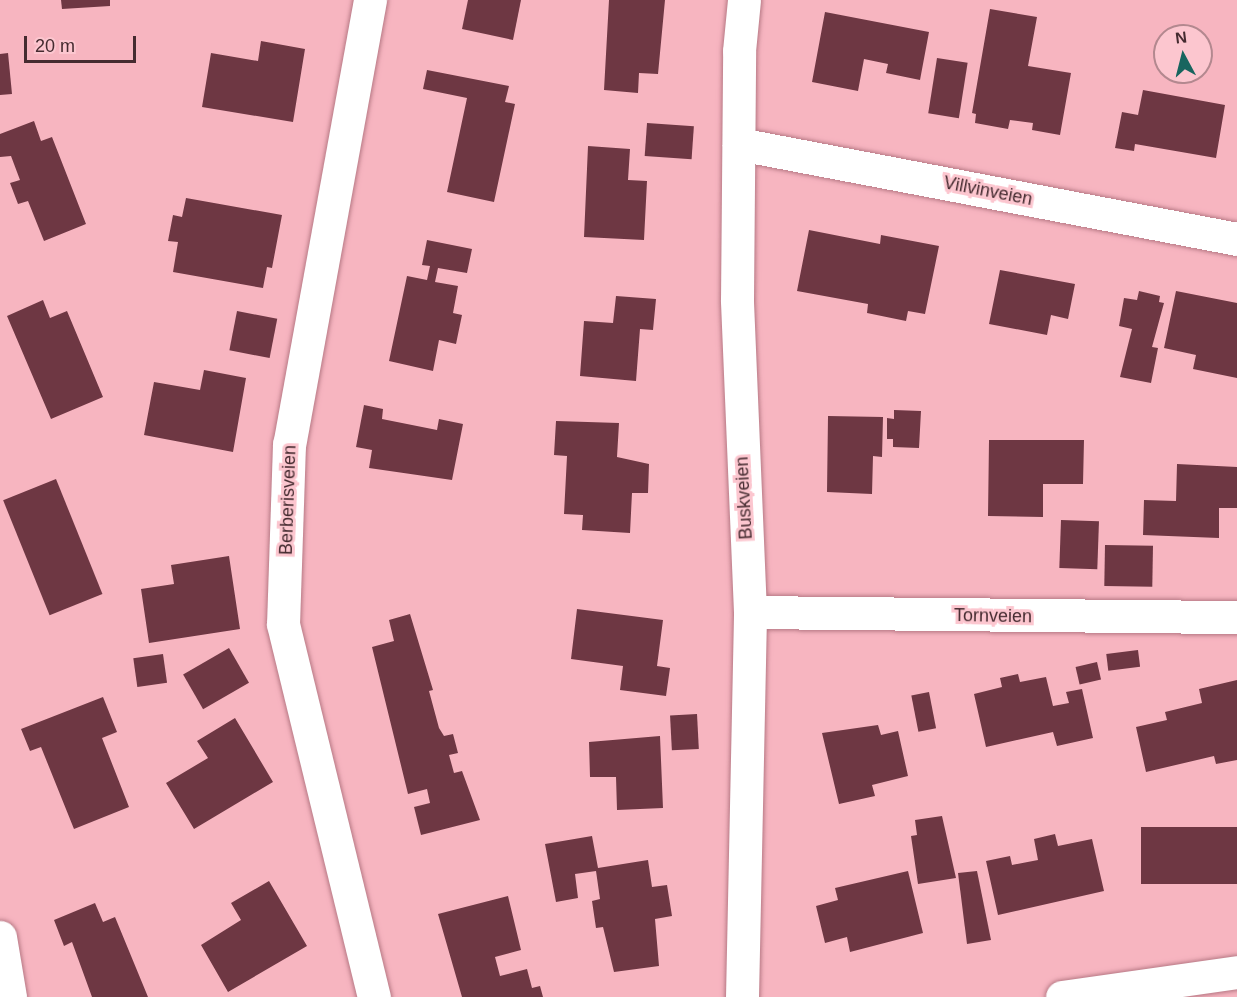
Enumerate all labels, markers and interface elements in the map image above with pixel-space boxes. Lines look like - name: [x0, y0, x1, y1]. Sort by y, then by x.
- scale bar: [27, 24, 140, 62]
- north arrow: [1153, 24, 1213, 84]
- text: N: [1174, 28, 1188, 47]
- text: 20 m: [35, 36, 75, 56]
- street label: Villvinveien: [942, 172, 1034, 210]
- street label: Berberisveien: [275, 445, 301, 555]
- street label: Buskveien: [731, 456, 757, 540]
- street label: Tornveien: [954, 605, 1032, 627]

